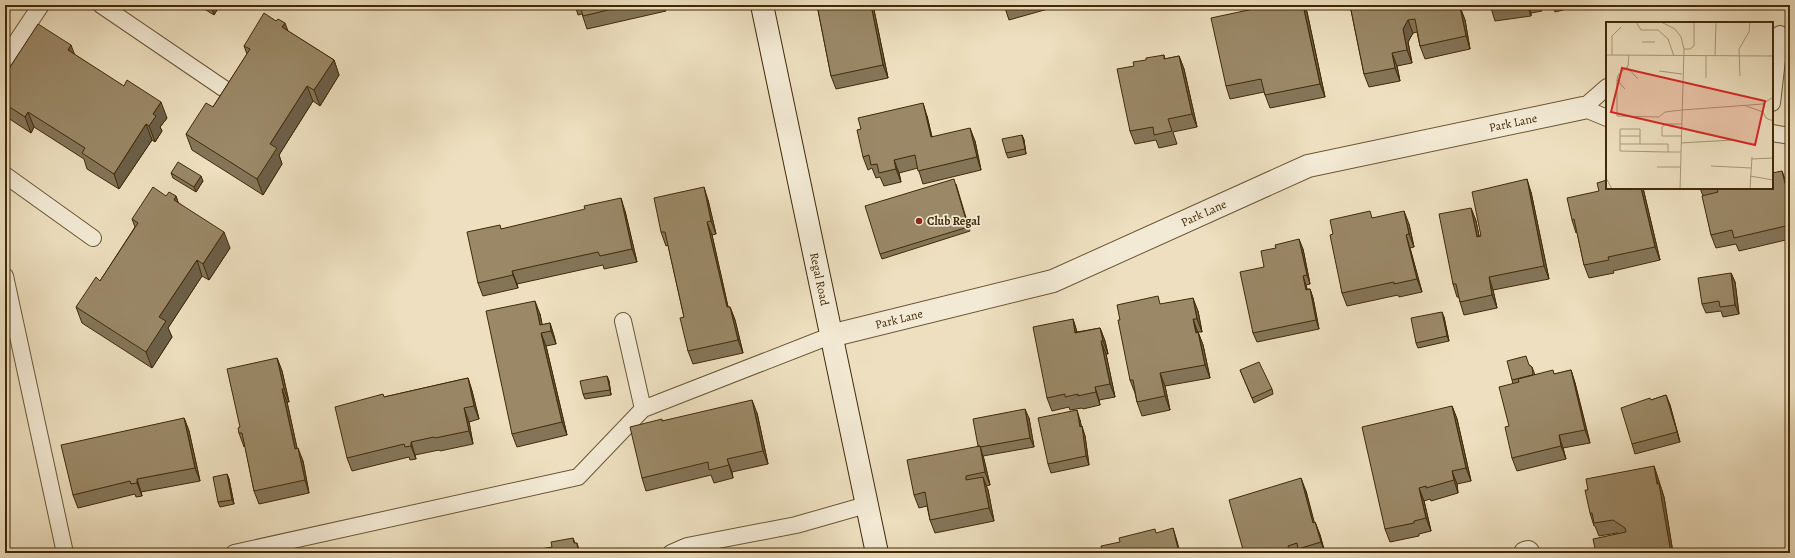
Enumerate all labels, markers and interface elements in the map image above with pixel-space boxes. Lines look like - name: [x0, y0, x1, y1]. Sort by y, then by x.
- inset map: [1606, 22, 1773, 189]
- street label: Park Lane: [1488, 110, 1538, 136]
- street label: Park Lane: [1178, 196, 1229, 230]
- place label: Club Regal: [927, 213, 981, 229]
- marker: Club Regal: [914, 216, 924, 226]
- street label: Regal Road: [806, 251, 833, 308]
- street label: Park Lane: [873, 305, 924, 333]

